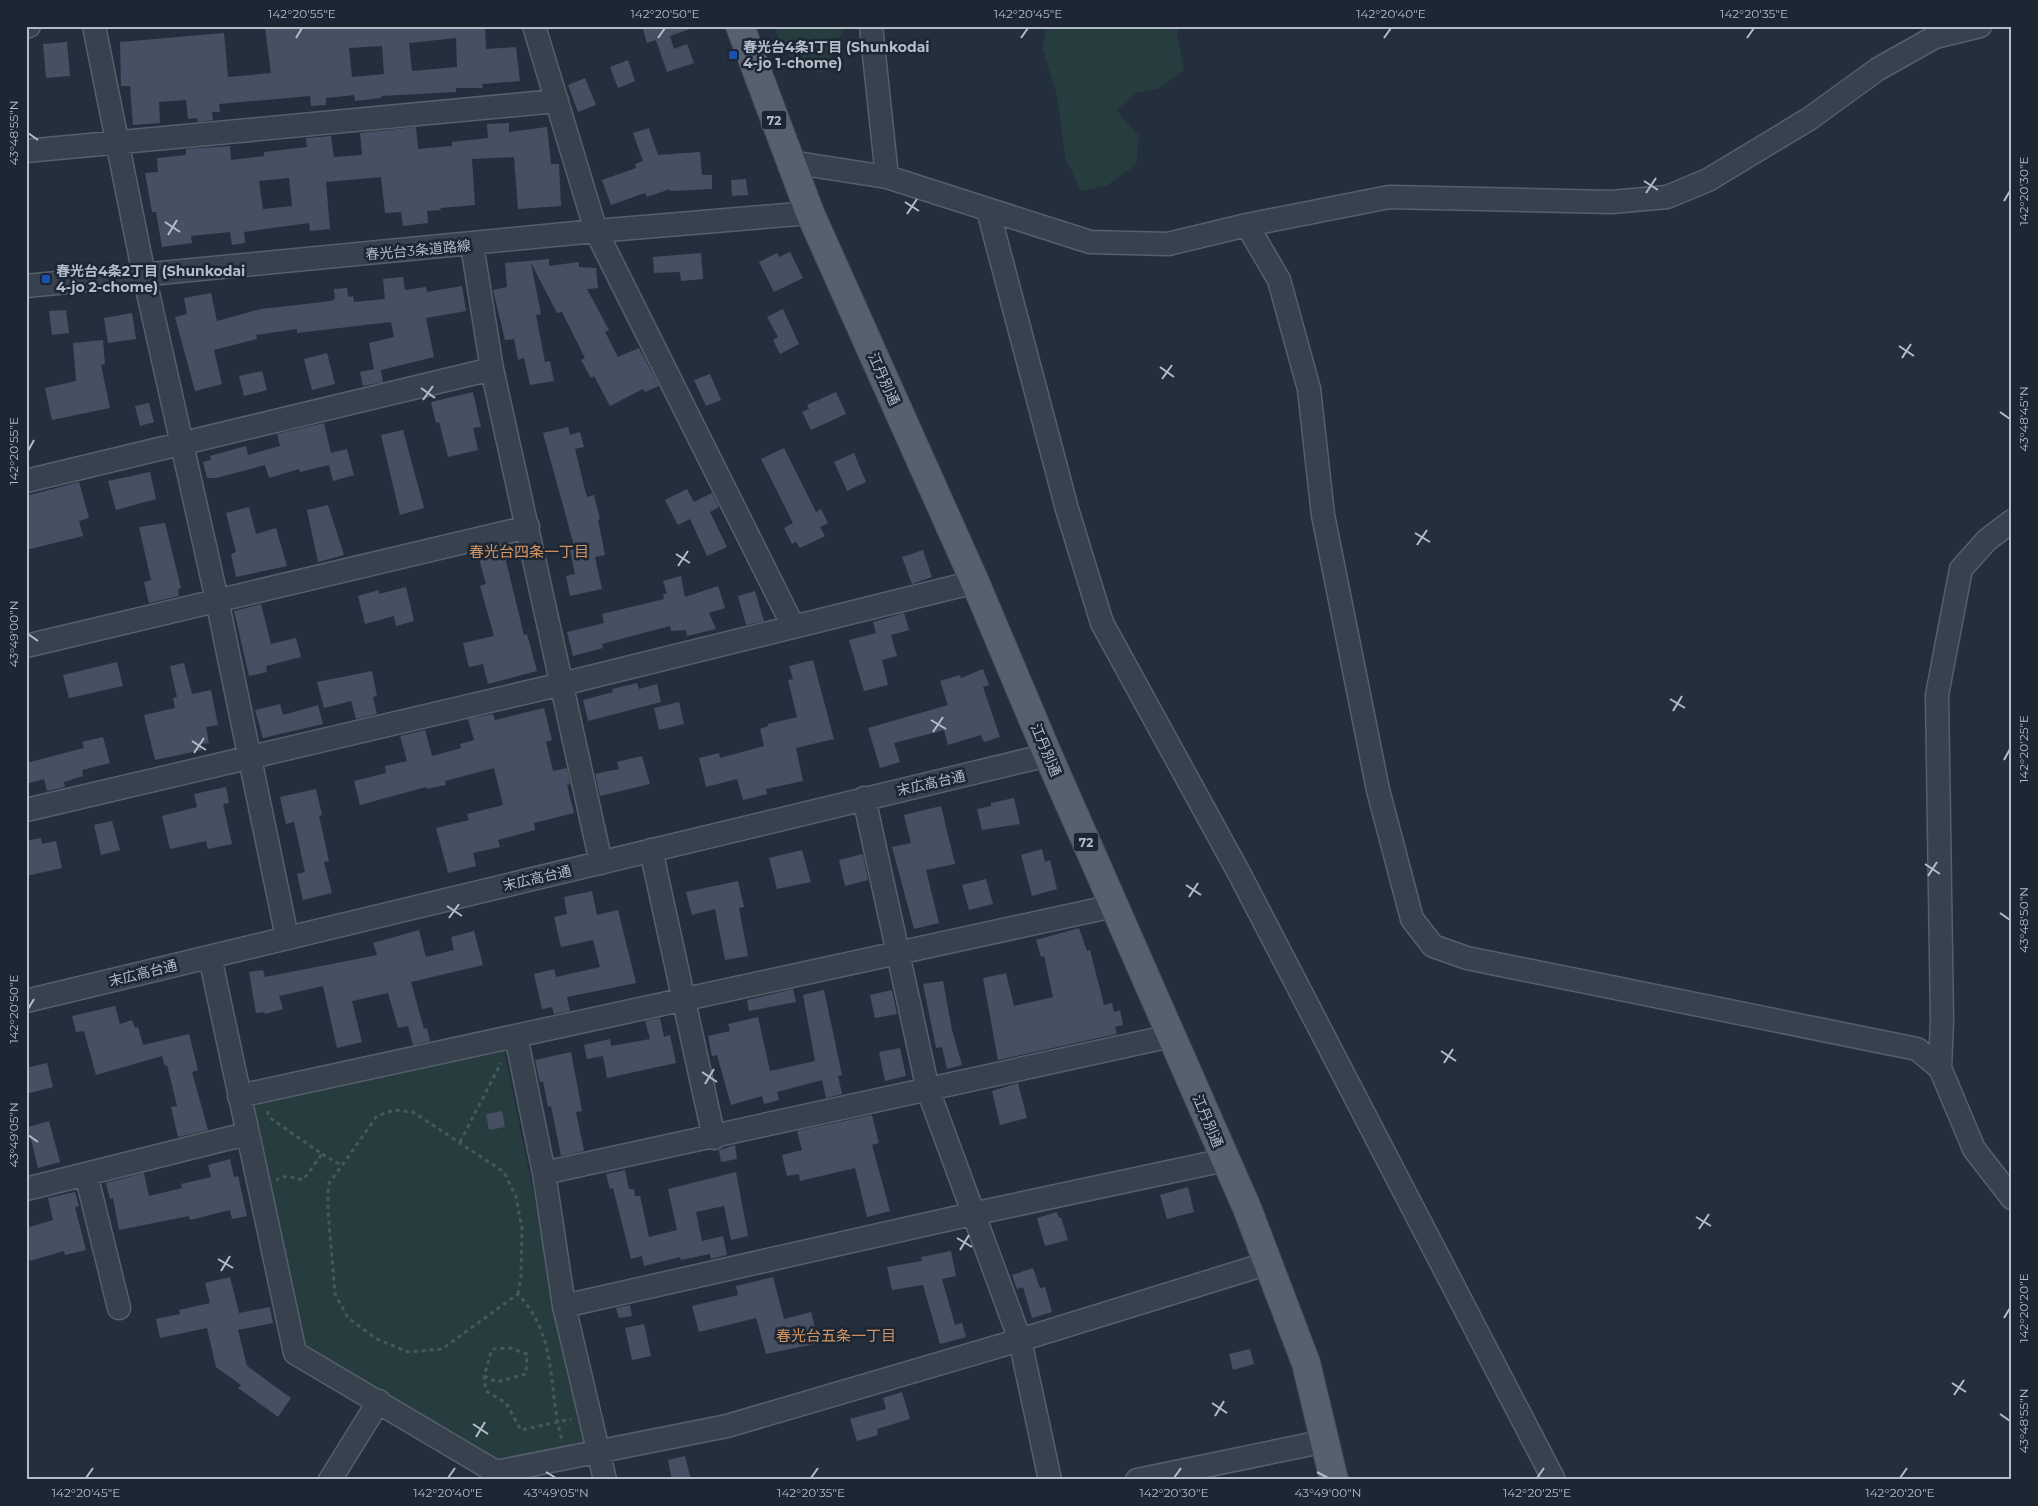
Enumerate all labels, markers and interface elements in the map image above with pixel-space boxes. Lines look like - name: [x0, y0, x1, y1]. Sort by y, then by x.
- text: 142°20'55"E: [268, 6, 336, 21]
- text: 142°20'50"E: [630, 6, 700, 21]
- text: 142°20'45"E: [994, 6, 1062, 21]
- text: 142°20'40"E: [1356, 6, 1426, 21]
- text: 142°20'35"E: [1720, 6, 1788, 21]
- place label: 春光台4条1丁目 (Shunkodai 4-jo 1-chome): [743, 38, 930, 72]
- marker: 春光台4条1丁目 (Shunkodai 4-jo 1-chome): [727, 49, 739, 61]
- text: 43°48'55"N: [6, 101, 21, 165]
- road number: 72: [762, 110, 786, 130]
- text: 142°20'30"E: [2016, 156, 2031, 226]
- street label: 春光台3条道路線: [364, 236, 472, 264]
- place label: 春光台4条2丁目 (Shunkodai 4-jo 2-chome): [56, 262, 245, 296]
- marker: 春光台4条2丁目 (Shunkodai 4-jo 2-chome): [40, 273, 52, 285]
- street label: 江丹別通: [864, 350, 904, 408]
- text: 43°48'45"N: [2016, 386, 2031, 452]
- text: 142°20'55"E: [6, 417, 21, 485]
- district label: 春光台四条一丁目: [469, 542, 589, 561]
- text: 43°49'00"N: [6, 601, 21, 667]
- text: 142°20'25"E: [2016, 715, 2031, 783]
- street label: 江丹別通: [1027, 721, 1065, 779]
- street label: 末広高台通: [895, 766, 967, 800]
- road number: 72: [1074, 832, 1098, 852]
- street label: 末広高台通: [501, 861, 573, 895]
- text: 43°48'50"N: [2016, 887, 2031, 953]
- street label: 末広高台通: [107, 956, 179, 990]
- text: 142°20'50"E: [6, 974, 21, 1044]
- street label: 江丹別通: [1189, 1092, 1227, 1150]
- text: 43°49'05"N: [6, 1102, 21, 1168]
- text: 142°20'20"E: [2016, 1273, 2031, 1343]
- district label: 春光台五条一丁目: [776, 1326, 896, 1345]
- text: 43°48'55"N: [2016, 1389, 2031, 1453]
- text: 142°20'45"E: [52, 1485, 120, 1500]
- text: 142°20'40"E: [413, 1485, 483, 1500]
- text: 43°49'05"N: [523, 1485, 589, 1500]
- text: 142°20'35"E: [777, 1485, 845, 1500]
- text: 142°20'30"E: [1139, 1485, 1209, 1500]
- text: 43°49'00"N: [1295, 1485, 1361, 1500]
- text: 142°20'25"E: [1503, 1485, 1571, 1500]
- text: 142°20'20"E: [1865, 1485, 1935, 1500]

